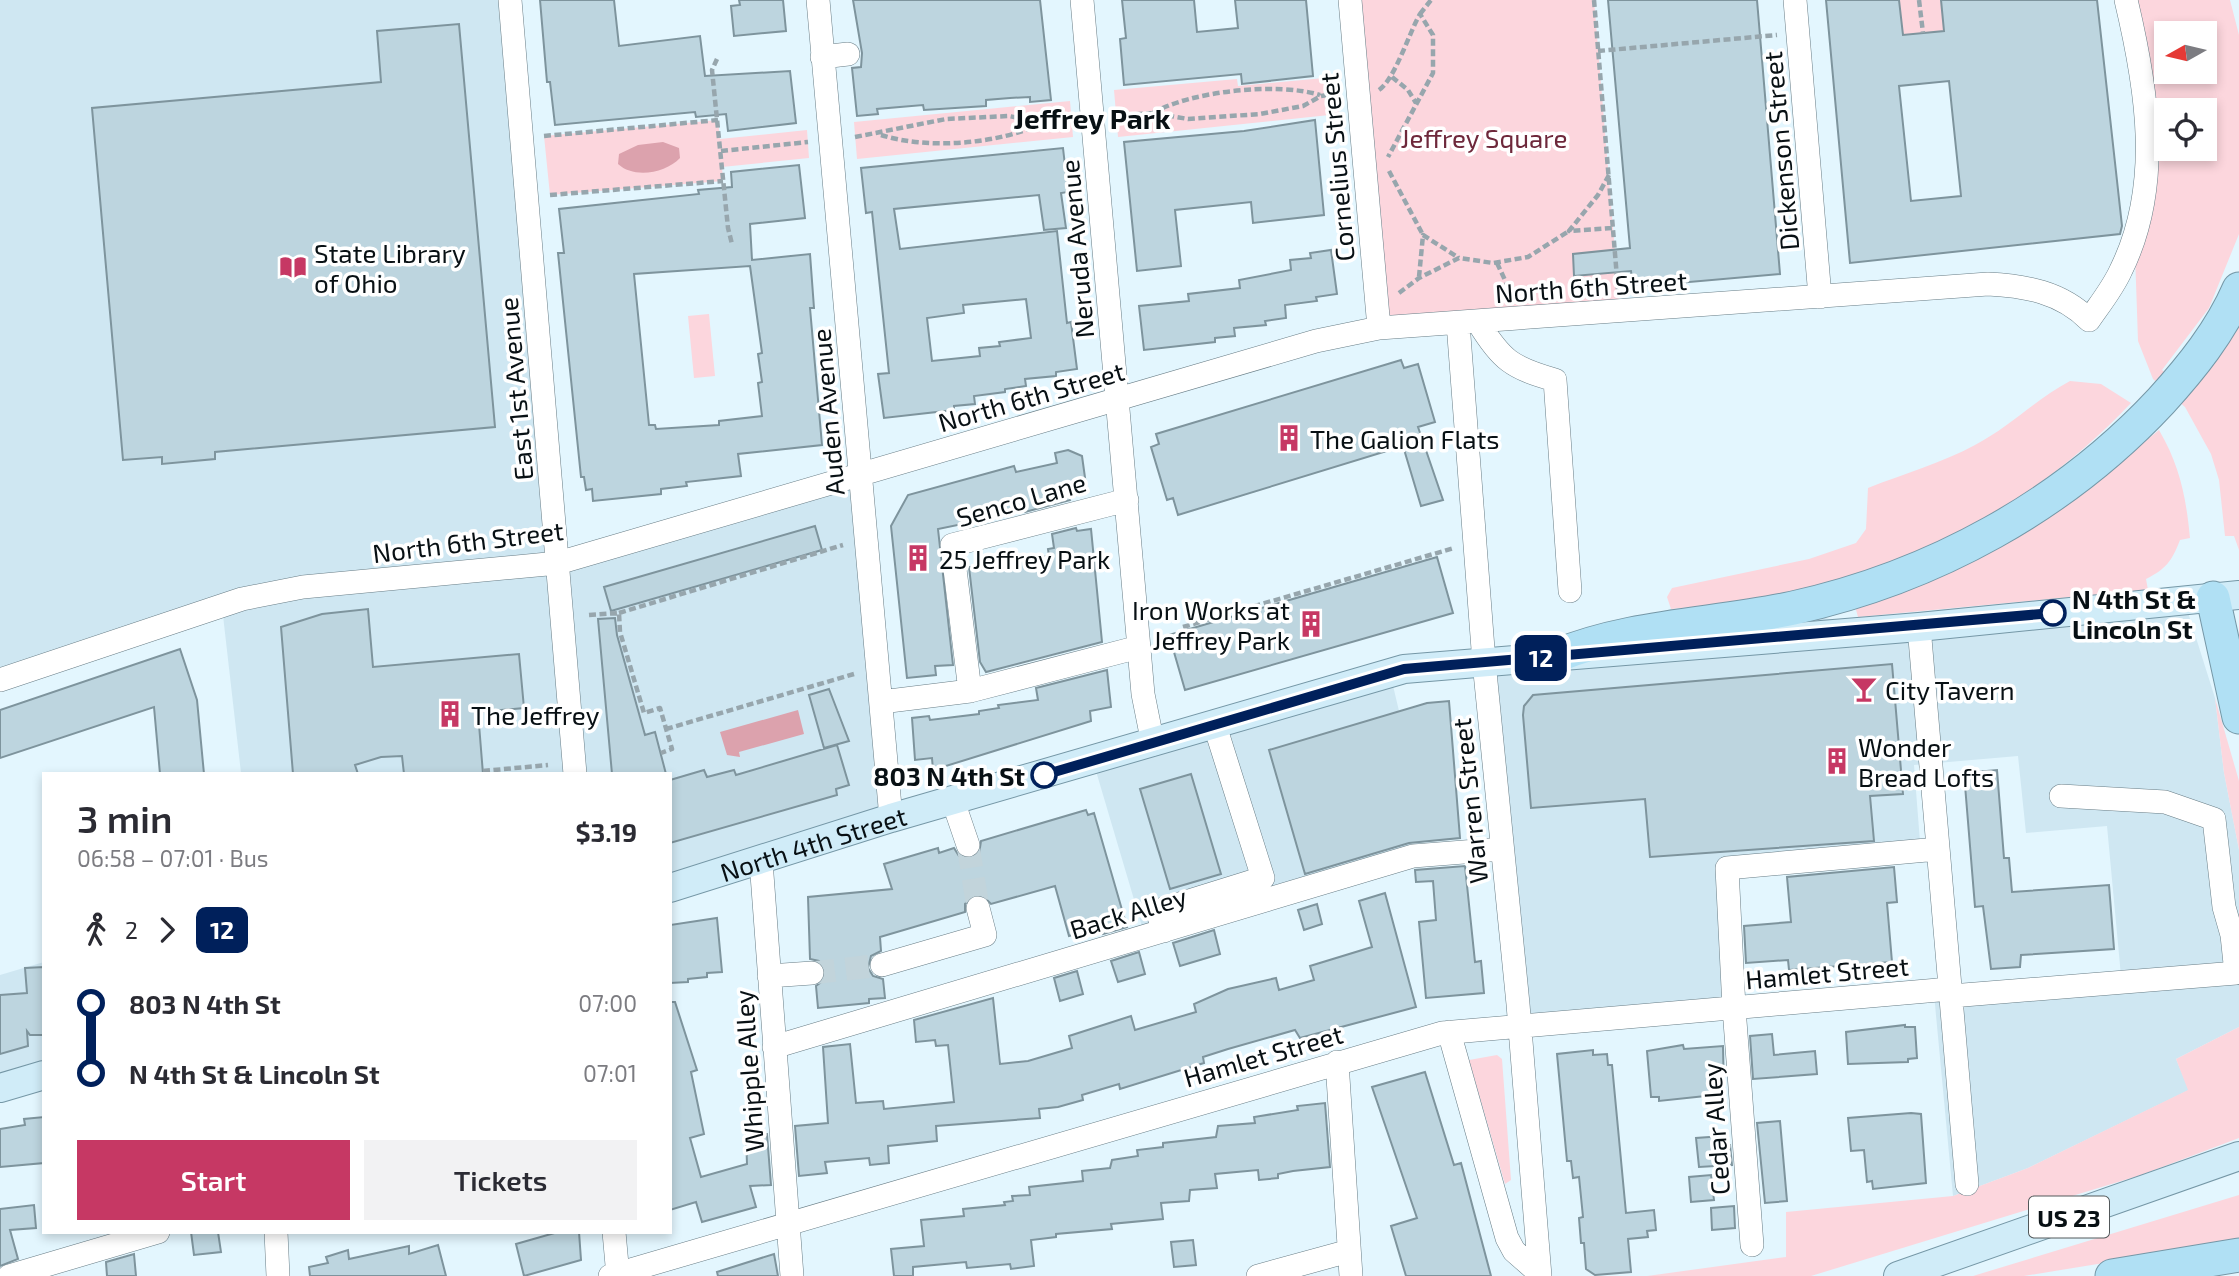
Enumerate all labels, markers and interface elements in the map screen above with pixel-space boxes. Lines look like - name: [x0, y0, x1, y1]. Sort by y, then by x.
- north arrow: [2154, 21, 2217, 84]
- map controls: [2154, 21, 2217, 161]
- street label: Dickenson Street: [1756, 50, 1804, 252]
- street label: Cornelius Street: [1312, 71, 1360, 263]
- button: locate: [2154, 98, 2217, 161]
- district label: Jeffrey Park: [1014, 101, 1171, 135]
- park label: Jeffrey Square: [1401, 122, 1567, 153]
- street label: Neruda Avenue: [1053, 158, 1099, 340]
- place label: State Library of Ohio: [314, 237, 466, 298]
- library icon: State Library of Ohio: [278, 252, 308, 282]
- street label: North 6th Street: [1494, 264, 1688, 308]
- street label: East 1st Avenue: [492, 296, 538, 482]
- street label: Auden Avenue: [804, 327, 850, 497]
- street label: North 6th Street: [934, 355, 1128, 437]
- building icon: The Galion Flats: [1274, 423, 1304, 453]
- place label: The Galion Flats: [1310, 423, 1500, 454]
- street label: Senco Lane: [953, 466, 1089, 532]
- street label: North 6th Street: [371, 514, 565, 568]
- building icon: 25 Jeffrey Park: [903, 543, 933, 573]
- place label: 25 Jeffrey Park: [939, 543, 1110, 574]
- place label: N 4th St & Lincoln St: [2072, 583, 2196, 644]
- place label: Iron Works at Jeffrey Park: [1132, 594, 1290, 655]
- marker: N 4th St & Lincoln St: [2040, 600, 2066, 626]
- building icon: Iron Works at Jeffrey Park: [1296, 609, 1326, 639]
- line badge: 12: [1510, 635, 1572, 681]
- text: 12: [1529, 643, 1553, 672]
- bar icon: City Tavern: [1849, 674, 1879, 704]
- place label: City Tavern: [1885, 674, 2015, 705]
- building icon: The Jeffrey: [435, 699, 465, 729]
- place label: The Jeffrey: [471, 699, 600, 730]
- street label: Warren Street: [1445, 717, 1493, 885]
- place label: Wonder Bread Lofts: [1858, 731, 1994, 792]
- building icon: Wonder Bread Lofts: [1822, 746, 1852, 776]
- place label: 803 N 4th St: [873, 760, 1025, 791]
- marker: 803 N 4th St: [1031, 762, 1057, 788]
- text: 3 min: [77, 795, 173, 841]
- street label: North 4th Street: [716, 799, 910, 887]
- text: $3.19: [575, 816, 637, 847]
- text: 06:58 – 07:01 · Bus: [77, 844, 268, 872]
- street label: Back Alley: [1066, 879, 1190, 944]
- icon: walk: [77, 911, 115, 949]
- icon: forward: [148, 911, 186, 949]
- text: 12: [210, 915, 234, 944]
- text: 2: [125, 916, 138, 944]
- street label: Hamlet Street: [1744, 949, 1910, 995]
- text: 803 N 4th St: [129, 988, 281, 1019]
- text: 07:00: [578, 989, 637, 1017]
- street label: Whipple Alley: [727, 989, 769, 1153]
- street label: Hamlet Street: [1180, 1017, 1346, 1093]
- text: N 4th St & Lincoln St: [129, 1058, 380, 1089]
- text: 07:01: [583, 1059, 637, 1087]
- street label: Cedar Alley: [1695, 1062, 1735, 1196]
- button: Start: [77, 1140, 350, 1220]
- button: Tickets: [364, 1140, 637, 1220]
- road number: US 23: [2029, 1196, 2109, 1238]

